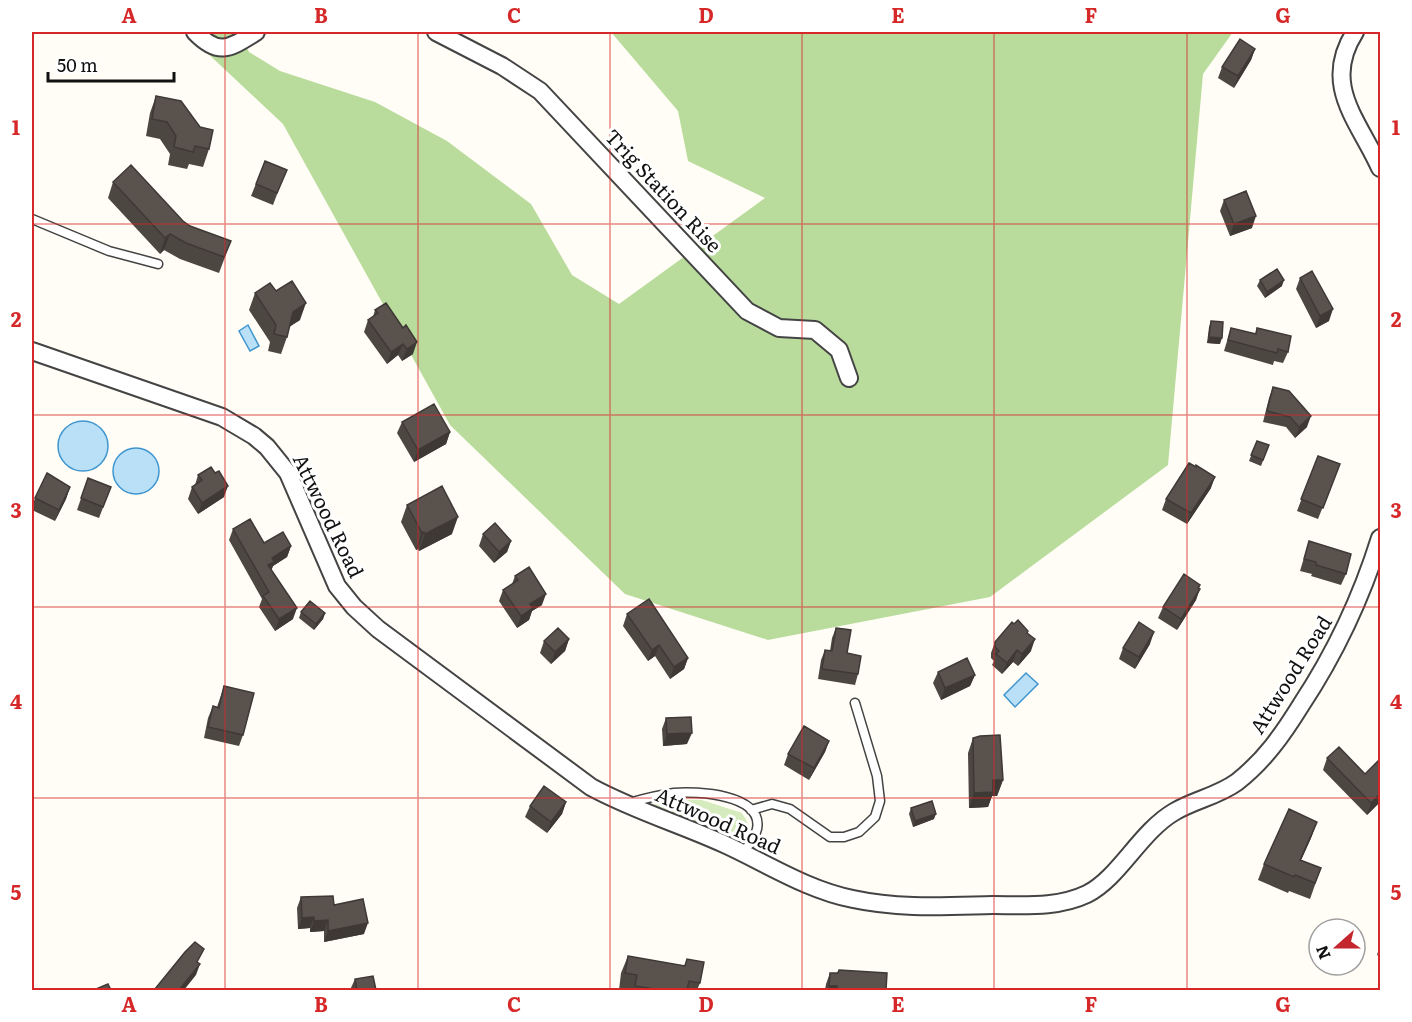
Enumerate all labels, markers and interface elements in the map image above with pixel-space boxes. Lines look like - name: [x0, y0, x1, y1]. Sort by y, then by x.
- text: A: [121, 0, 137, 29]
- text: B: [314, 0, 328, 29]
- text: C: [507, 0, 521, 29]
- text: D: [698, 0, 714, 29]
- text: E: [891, 0, 905, 29]
- text: F: [1085, 0, 1098, 29]
- text: G: [1275, 0, 1291, 29]
- scale bar: [48, 45, 174, 83]
- text: 50 m: [57, 51, 98, 78]
- text: 1: [12, 111, 20, 141]
- text: 1: [1392, 111, 1400, 141]
- street label: Trig Station Rise: [599, 121, 730, 258]
- text: 2: [11, 303, 22, 333]
- text: 2: [1391, 303, 1402, 333]
- street label: Attwood Road: [287, 448, 373, 582]
- text: 3: [10, 494, 22, 524]
- text: 3: [1390, 494, 1402, 524]
- street label: Attwood Road: [1241, 609, 1338, 739]
- text: 4: [10, 685, 22, 715]
- text: 4: [1390, 685, 1402, 715]
- street label: Attwood Road: [651, 778, 786, 860]
- text: 5: [11, 876, 22, 906]
- text: 5: [1391, 876, 1402, 906]
- north arrow: [1307, 917, 1367, 977]
- text: N: [1308, 942, 1336, 963]
- text: A: [121, 988, 137, 1018]
- text: B: [314, 988, 328, 1018]
- text: C: [507, 988, 521, 1018]
- text: D: [698, 988, 714, 1018]
- text: E: [891, 988, 905, 1018]
- text: F: [1085, 988, 1098, 1018]
- text: G: [1275, 988, 1291, 1018]

